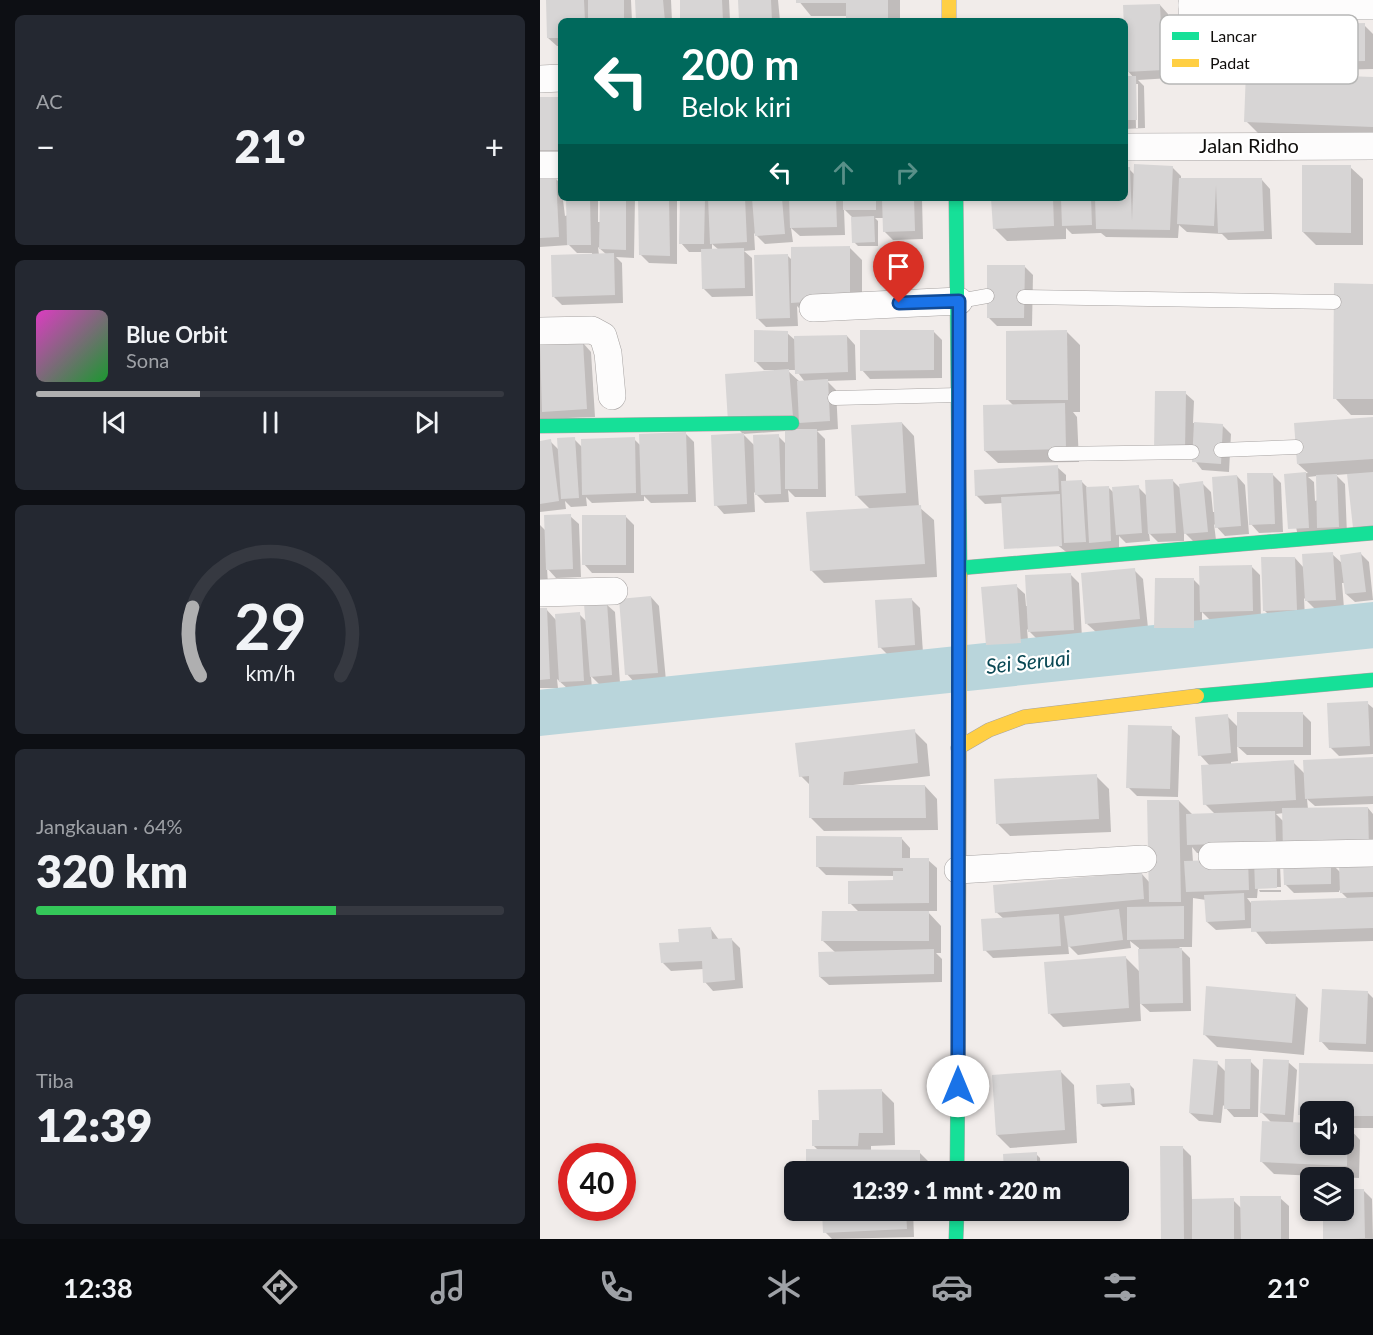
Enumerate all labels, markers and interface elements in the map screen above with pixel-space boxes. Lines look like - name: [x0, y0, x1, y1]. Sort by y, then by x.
- legend: [1160, 15, 1358, 84]
- text: Lancar: [1210, 26, 1257, 45]
- text: 200 m: [681, 39, 799, 89]
- icon: left: [582, 42, 660, 120]
- text: Padat: [1210, 53, 1250, 72]
- text: AC: [36, 89, 63, 113]
- text: Belok kiri: [681, 90, 791, 123]
- text: 21°: [235, 119, 305, 173]
- text: −: [36, 126, 55, 166]
- text: +: [485, 126, 504, 166]
- street label: Jalan Ridho: [1199, 133, 1299, 157]
- icon: left: [764, 156, 797, 189]
- icon: ahead: [827, 156, 860, 189]
- icon: right: [890, 156, 923, 189]
- pin: [873, 241, 924, 303]
- icon: arrive: [882, 250, 915, 283]
- text: Blue Orbit: [126, 321, 227, 348]
- text: Sona: [126, 348, 169, 372]
- icon: previous: [98, 406, 131, 439]
- icon: pause: [254, 406, 287, 439]
- icon: next: [410, 406, 443, 439]
- text: 29: [234, 589, 306, 664]
- water label: Sei Seruai: [984, 644, 1072, 678]
- text: km/h: [245, 661, 295, 687]
- text: Jangkauan · 64%: [36, 814, 183, 838]
- text: 320 km: [36, 844, 188, 898]
- position arrow: [926, 1054, 990, 1118]
- text: Tiba: [36, 1068, 74, 1092]
- text: 12:39: [36, 1098, 152, 1152]
- map controls: [1300, 1101, 1354, 1221]
- button: sound: [1300, 1101, 1354, 1155]
- speed limit sign: 40: [558, 1143, 636, 1221]
- button: layers: [1300, 1167, 1354, 1221]
- text: 12:39 · 1 mnt · 220 m: [852, 1177, 1061, 1204]
- icon: directions: [259, 1266, 301, 1308]
- icon: music: [427, 1266, 469, 1308]
- icon: phone: [595, 1266, 637, 1308]
- icon: climate: [763, 1266, 805, 1308]
- icon: car: [931, 1266, 973, 1308]
- icon: filters: [1099, 1266, 1141, 1308]
- text: 12:38: [63, 1271, 133, 1304]
- text: 21°: [1267, 1271, 1310, 1304]

